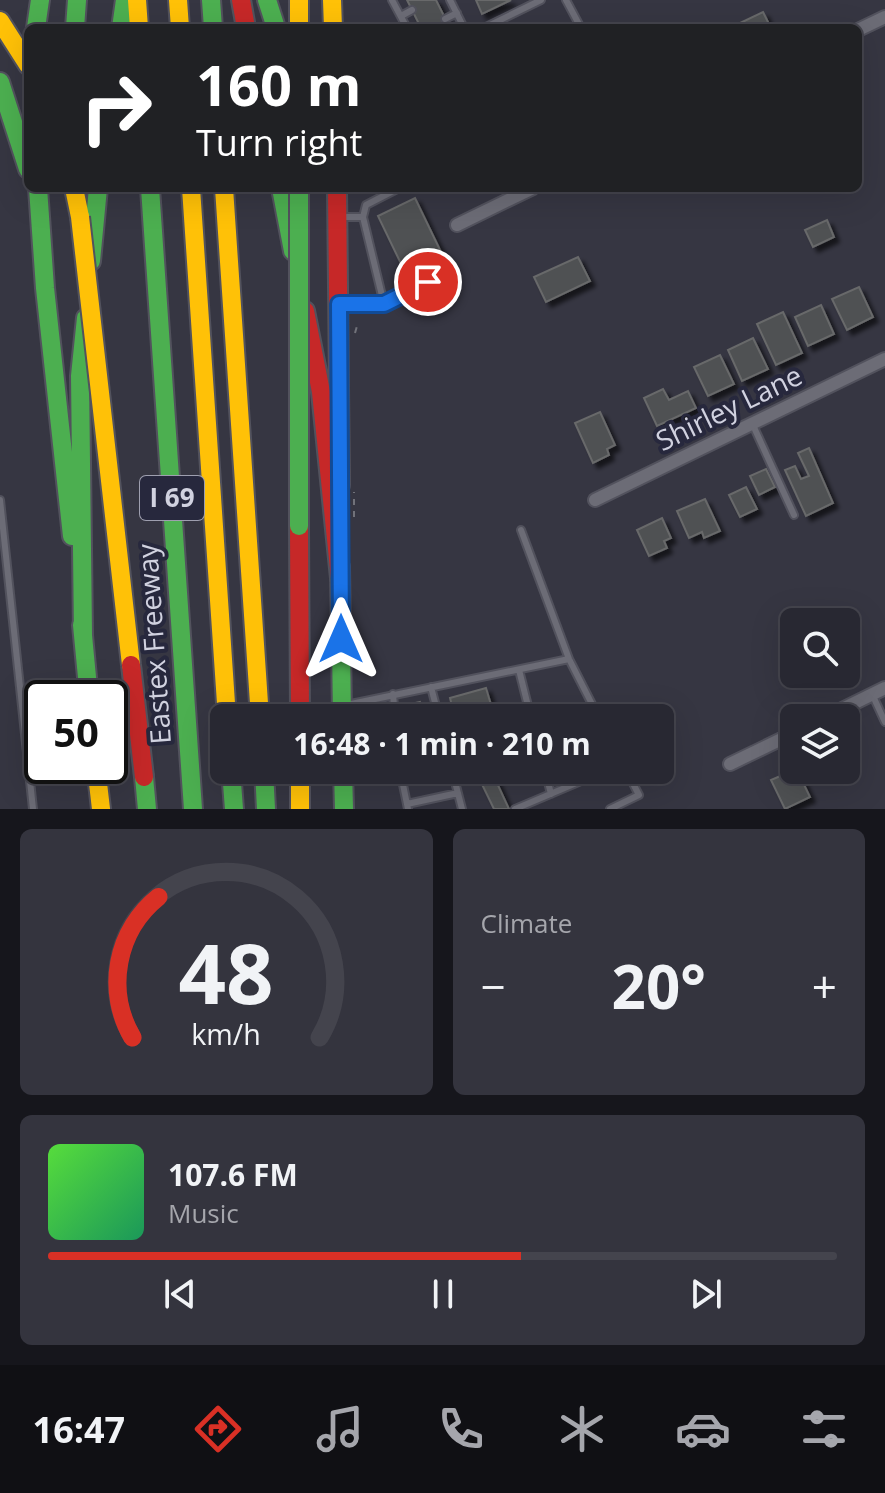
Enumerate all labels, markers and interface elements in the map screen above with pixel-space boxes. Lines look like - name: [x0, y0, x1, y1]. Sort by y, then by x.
- text: 160 m: [196, 46, 362, 122]
- icon: right: [64, 56, 168, 160]
- text: Turn right: [196, 118, 362, 167]
- pin: [394, 248, 462, 316]
- icon: arrive: [406, 260, 450, 304]
- street label: Shirley Lane: [649, 355, 808, 459]
- road number: I 69: [140, 476, 204, 520]
- street label: Eastex Freeway: [127, 542, 179, 746]
- position arrow: [299, 597, 383, 681]
- map controls: [780, 608, 860, 784]
- button: search: [780, 608, 860, 688]
- speed limit sign: 50: [24, 680, 128, 784]
- button: layers: [780, 704, 860, 784]
- text: 16:48 · 1 min · 210 m: [293, 723, 591, 764]
- text: Climate: [481, 905, 572, 941]
- text: 48: [179, 915, 274, 1028]
- text: 20°: [612, 945, 706, 1027]
- text: −: [481, 956, 506, 1016]
- text: +: [812, 956, 837, 1016]
- text: km/h: [192, 1014, 261, 1053]
- text: 107.6 FM: [168, 1154, 298, 1195]
- text: Music: [168, 1195, 239, 1231]
- icon: previous: [158, 1272, 202, 1316]
- icon: pause: [421, 1272, 465, 1316]
- icon: next: [684, 1272, 728, 1316]
- icon: directions: [190, 1401, 246, 1457]
- icon: music: [312, 1401, 368, 1457]
- icon: phone: [433, 1401, 489, 1457]
- icon: climate: [554, 1401, 610, 1457]
- icon: car: [675, 1401, 731, 1457]
- icon: filters: [796, 1401, 852, 1457]
- text: 16:47: [33, 1405, 125, 1454]

